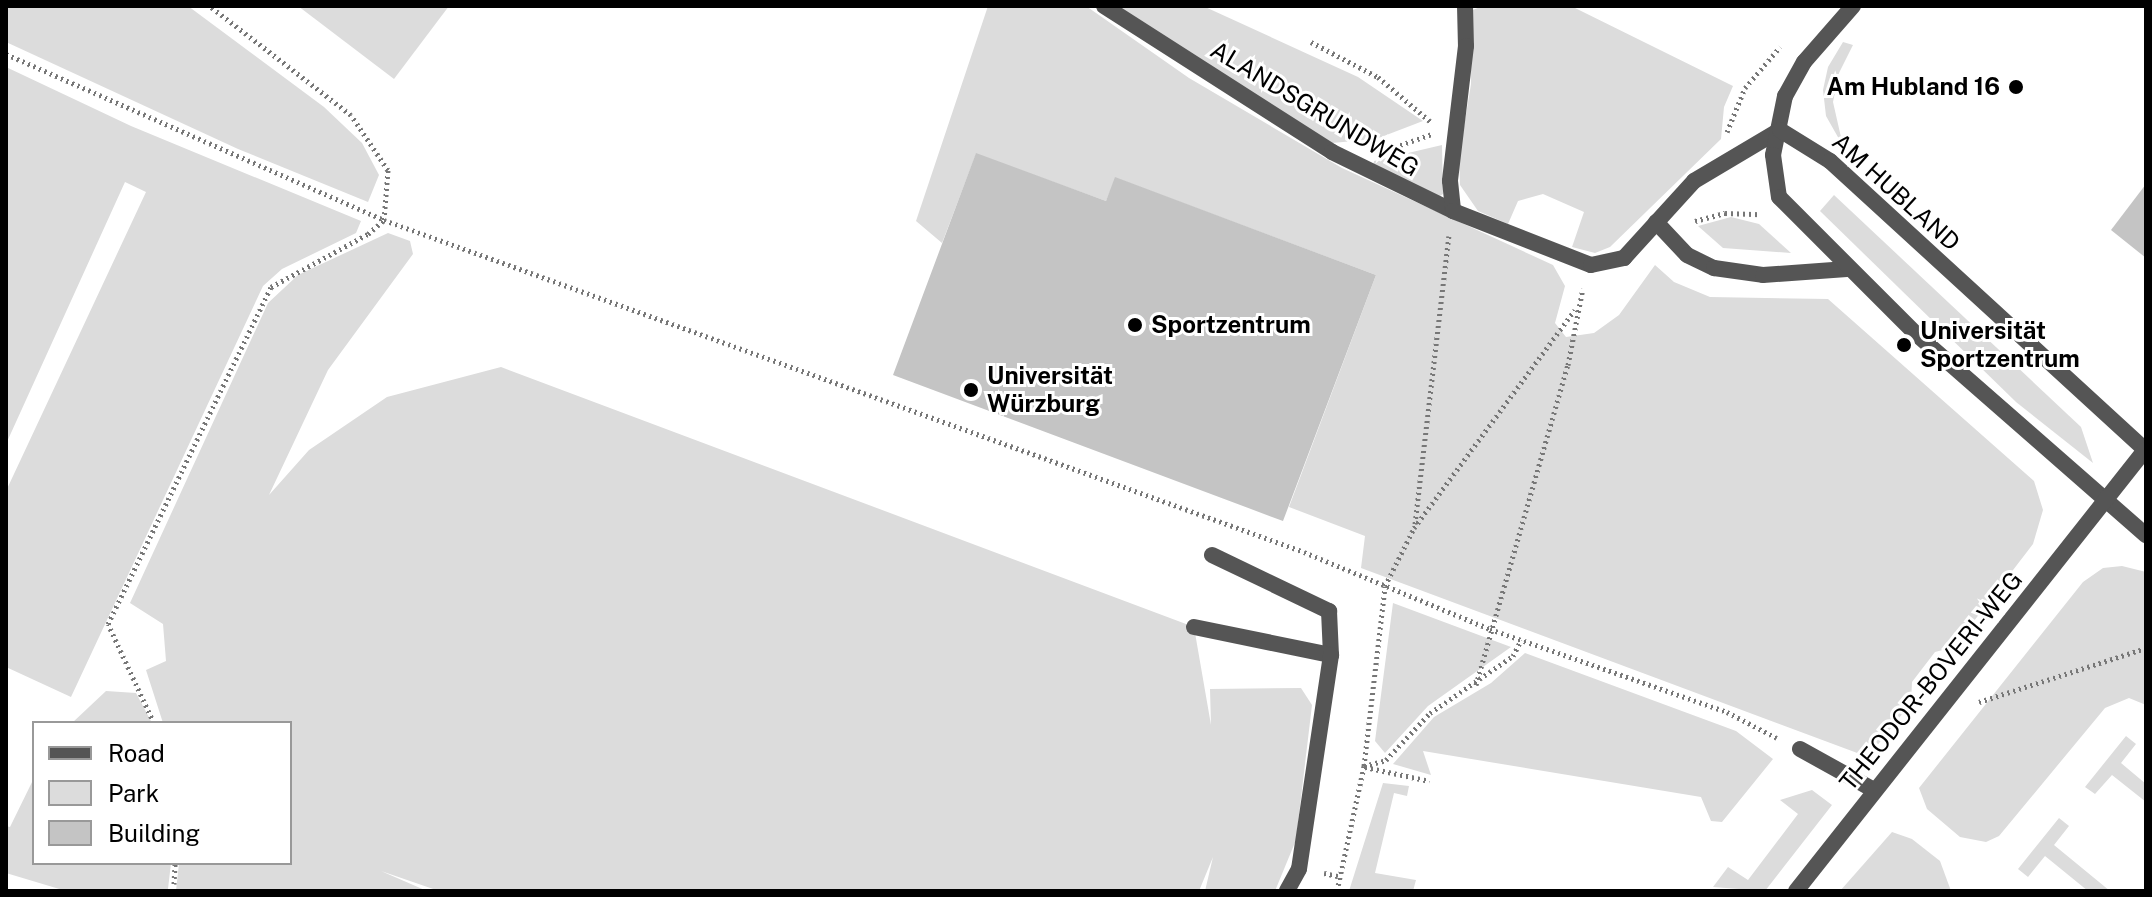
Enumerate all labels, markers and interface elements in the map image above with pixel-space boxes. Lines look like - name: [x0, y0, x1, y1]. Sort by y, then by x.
- street label: ALANDSGRUNDWEG: [1205, 35, 1425, 183]
- place label: Am Hubland 16: [1826, 73, 2000, 101]
- marker: Am Hubland 16: [2007, 78, 2025, 96]
- street label: AM HUBLAND: [1826, 127, 1966, 257]
- place label: Sportzentrum: [1151, 311, 1311, 339]
- marker: Sportzentrum: [1126, 316, 1144, 334]
- place label: Universität Sportzentrum: [1920, 317, 2080, 373]
- marker: Universität Sportzentrum: [1895, 336, 1913, 354]
- place label: Universität Würzburg: [987, 362, 1113, 418]
- marker: Universität Würzburg: [962, 381, 980, 399]
- street label: THEODOR-BOVERI-WEG: [1834, 566, 2028, 796]
- legend: [32, 721, 292, 865]
- text: Road: [108, 739, 165, 767]
- text: Park: [108, 779, 159, 807]
- text: Building: [108, 819, 200, 847]

